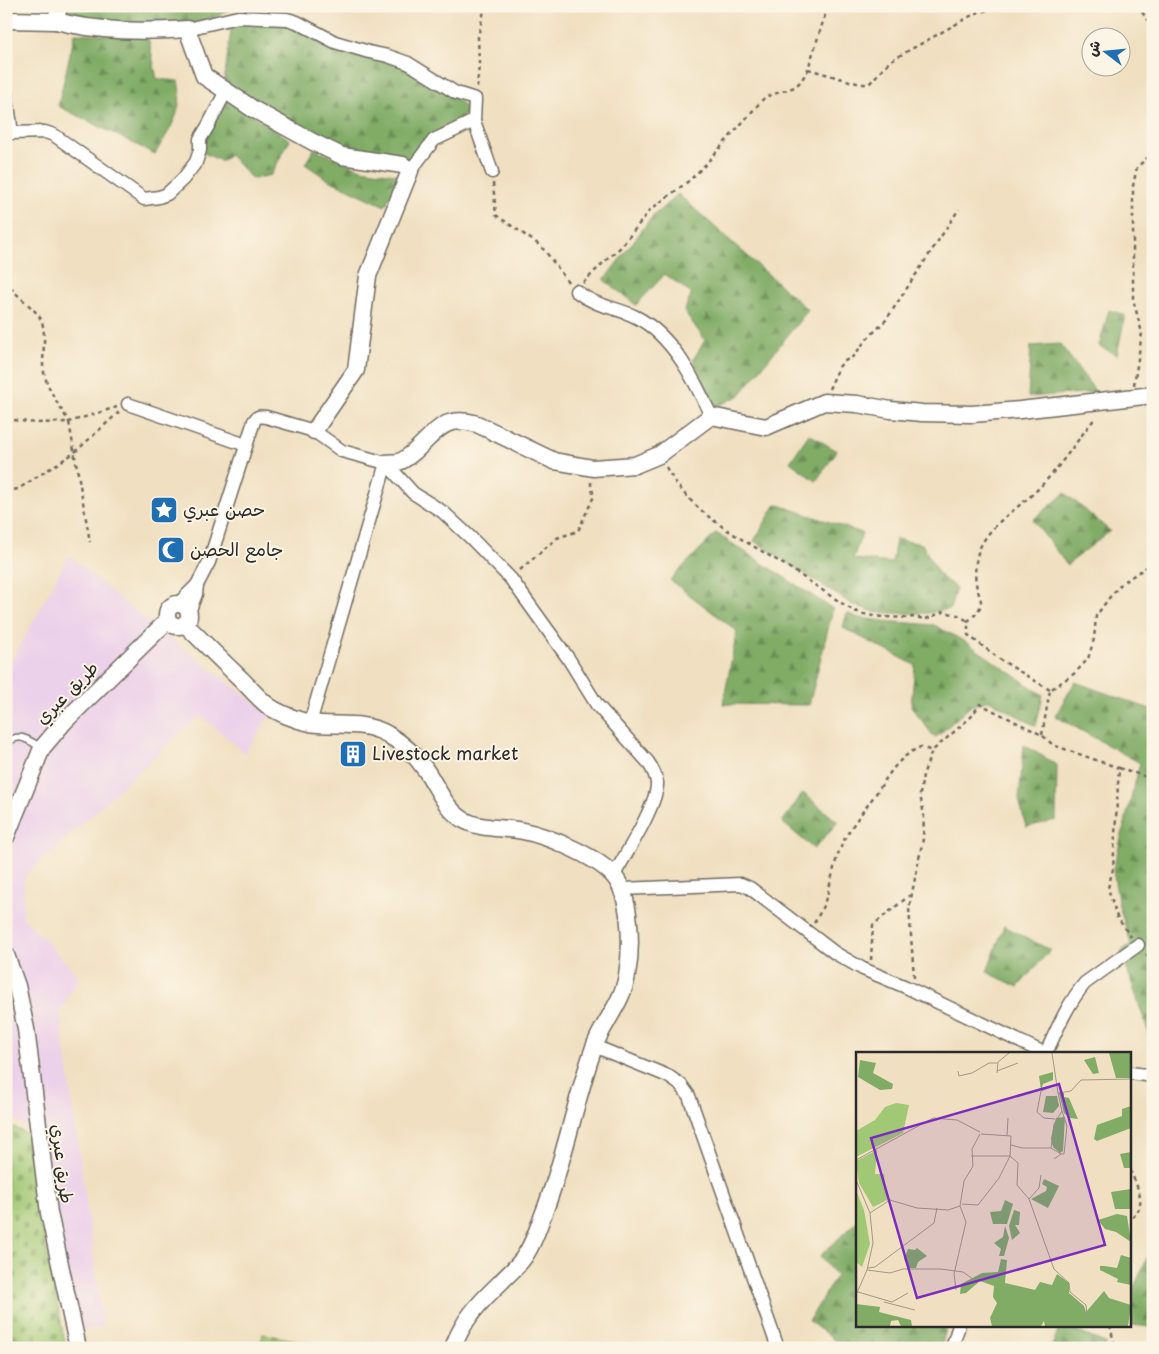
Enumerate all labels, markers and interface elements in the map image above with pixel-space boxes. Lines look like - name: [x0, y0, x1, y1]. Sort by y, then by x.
- north arrow: [1082, 28, 1132, 78]
- text: ش: [1081, 38, 1105, 59]
- place icon: حصن عبري: [149, 495, 179, 525]
- place label: حصن عبري: [183, 495, 265, 523]
- mosque icon: جامع الحصن: [156, 535, 186, 565]
- place label: جامع الحصن: [190, 535, 283, 563]
- street label: طريق عبري: [28, 654, 104, 730]
- building icon: Livestock market: [338, 739, 368, 769]
- place label: Livestock market: [372, 739, 518, 766]
- inset map: [856, 1052, 1132, 1326]
- street label: طريق عبري: [44, 1123, 82, 1205]

